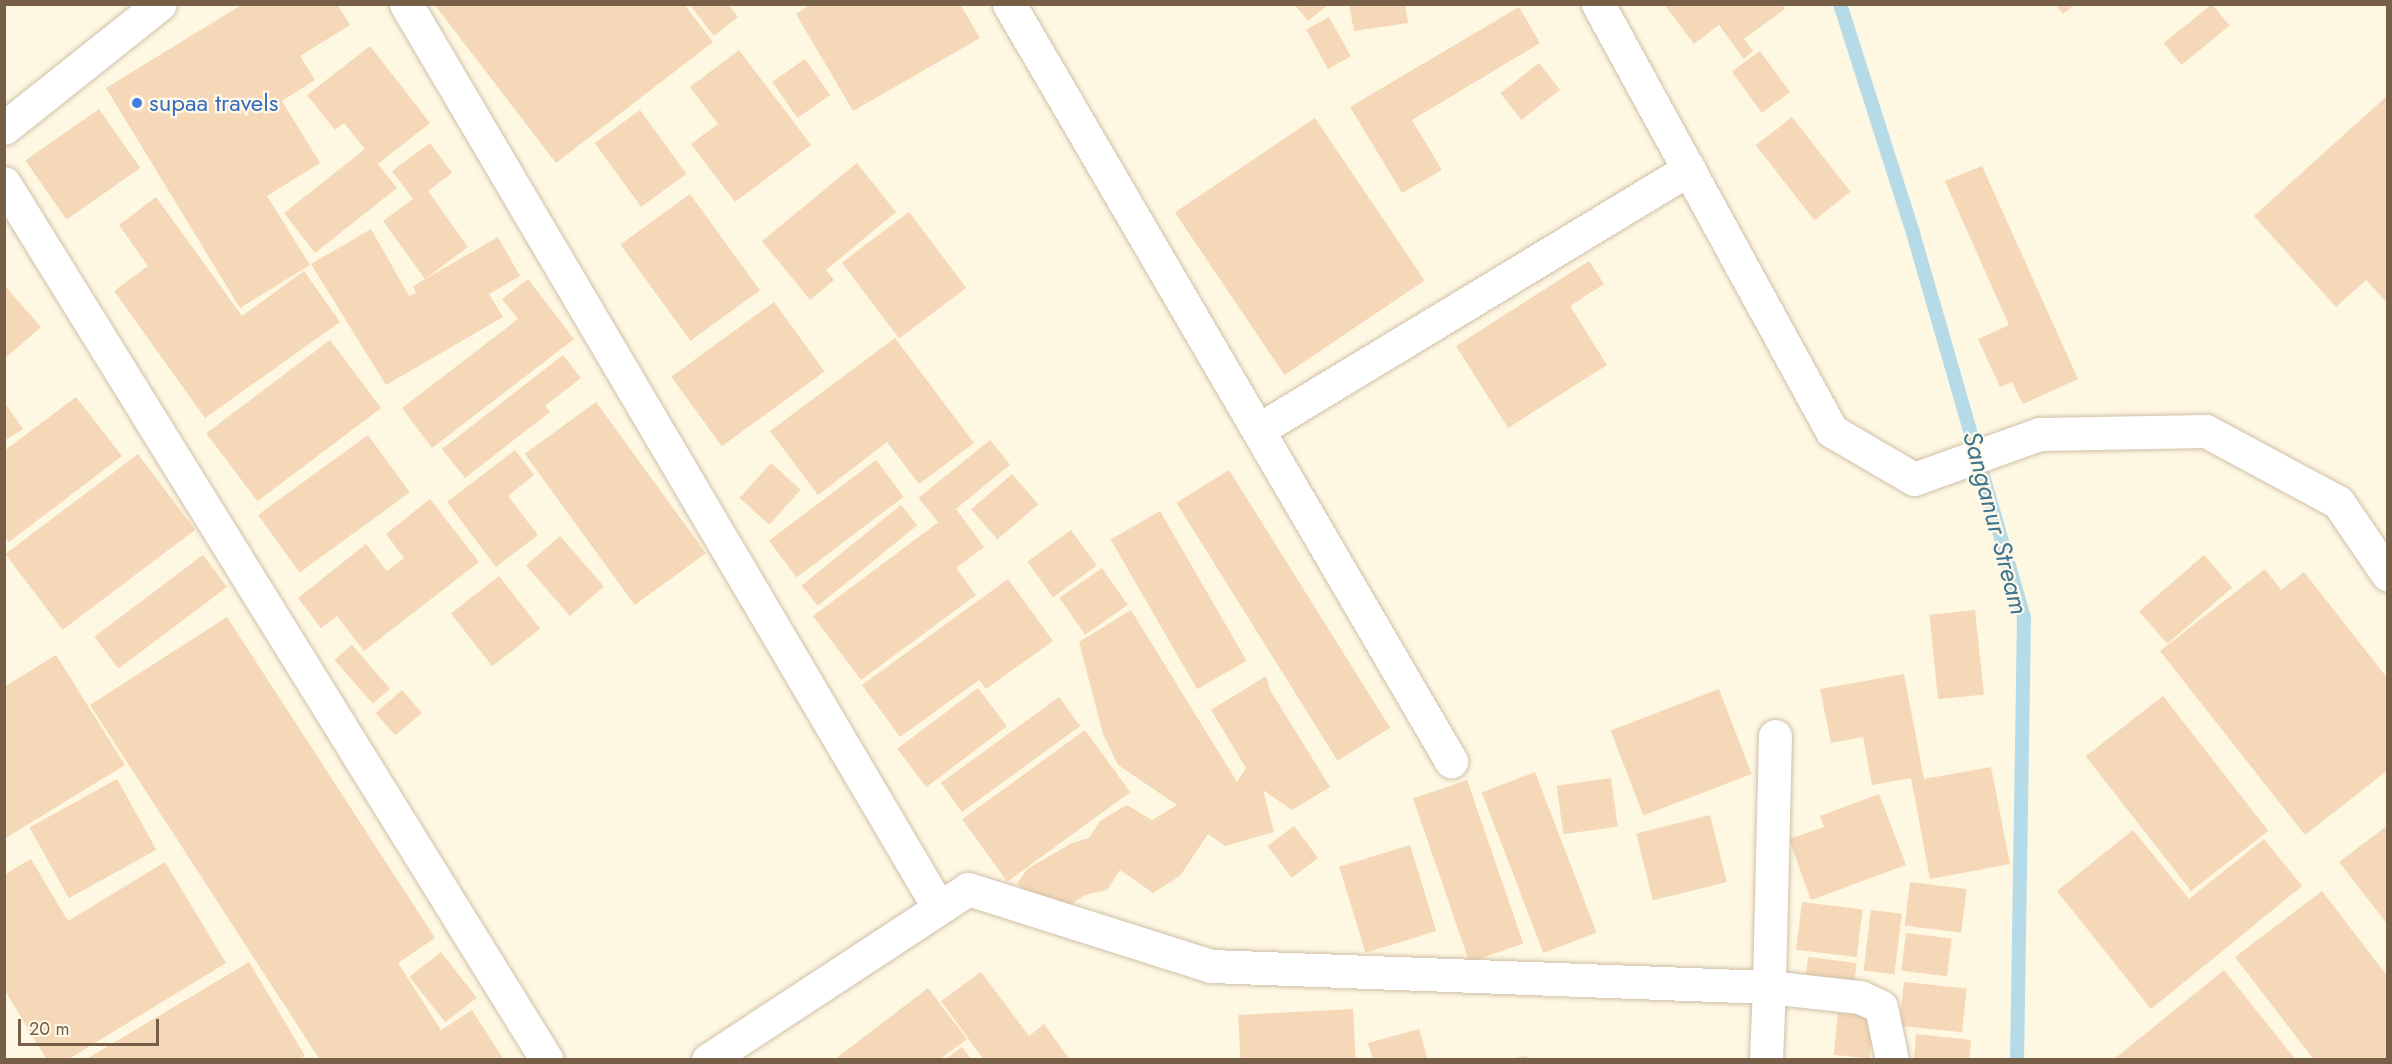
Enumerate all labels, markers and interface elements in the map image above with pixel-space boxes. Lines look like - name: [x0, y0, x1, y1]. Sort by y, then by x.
- place label: supaa travels: [149, 89, 278, 117]
- marker: supaa travels: [130, 96, 144, 110]
- water label: Sanganur Stream: [1956, 428, 2034, 618]
- scale bar: [21, 1007, 162, 1045]
- text: 20 m: [29, 1016, 69, 1042]

